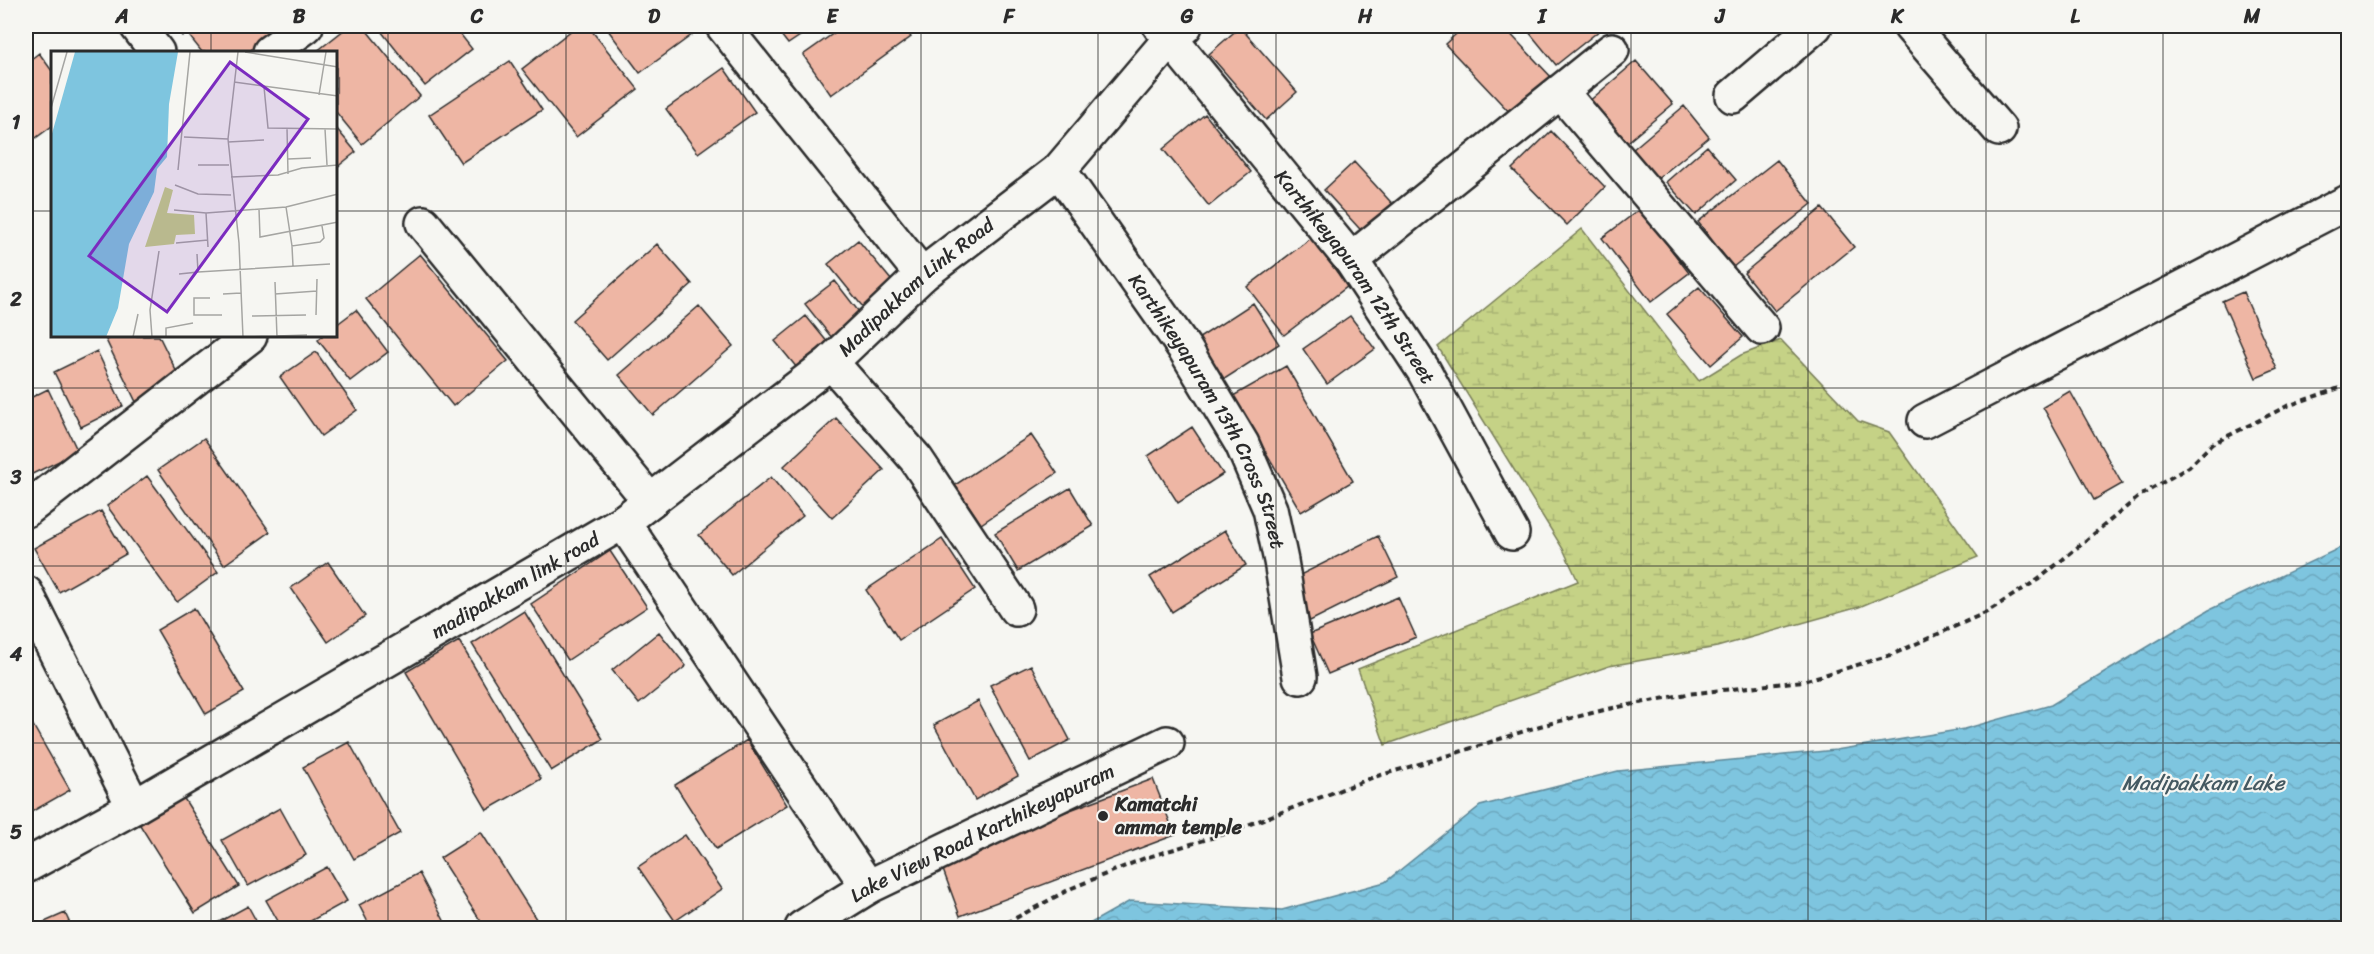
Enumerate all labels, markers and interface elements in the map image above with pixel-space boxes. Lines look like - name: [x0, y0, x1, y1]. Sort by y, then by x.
- text: A: [114, 0, 129, 34]
- text: B: [293, 0, 306, 34]
- text: C: [470, 0, 484, 34]
- text: D: [648, 0, 661, 34]
- text: E: [826, 0, 839, 34]
- text: F: [1003, 0, 1016, 34]
- text: G: [1180, 0, 1194, 34]
- text: H: [1357, 0, 1373, 34]
- text: I: [1537, 0, 1548, 34]
- text: J: [1714, 0, 1726, 34]
- text: K: [1890, 0, 1905, 34]
- text: L: [2070, 0, 2080, 34]
- text: M: [2243, 0, 2261, 34]
- inset map: [51, 51, 338, 338]
- text: 1: [12, 105, 21, 140]
- street label: Karthikeyapuram 12th Street: [1265, 161, 1445, 391]
- street label: Madipakkam Link Road: [829, 208, 1003, 365]
- street label: Karthikeyapuram 13th Cross Street: [1119, 266, 1295, 552]
- text: 2: [9, 282, 22, 317]
- text: 3: [10, 460, 22, 495]
- street label: madipakkam link road: [424, 522, 608, 648]
- text: 4: [9, 637, 23, 672]
- street label: Lake View Road Karthikeyapuram: [843, 754, 1121, 912]
- water label: Madipakkam Lake: [2122, 764, 2286, 802]
- place label: Kamatchi amman temple: [1114, 787, 1243, 845]
- marker: Kamatchi amman temple: [1096, 809, 1110, 823]
- text: 5: [10, 815, 22, 850]

